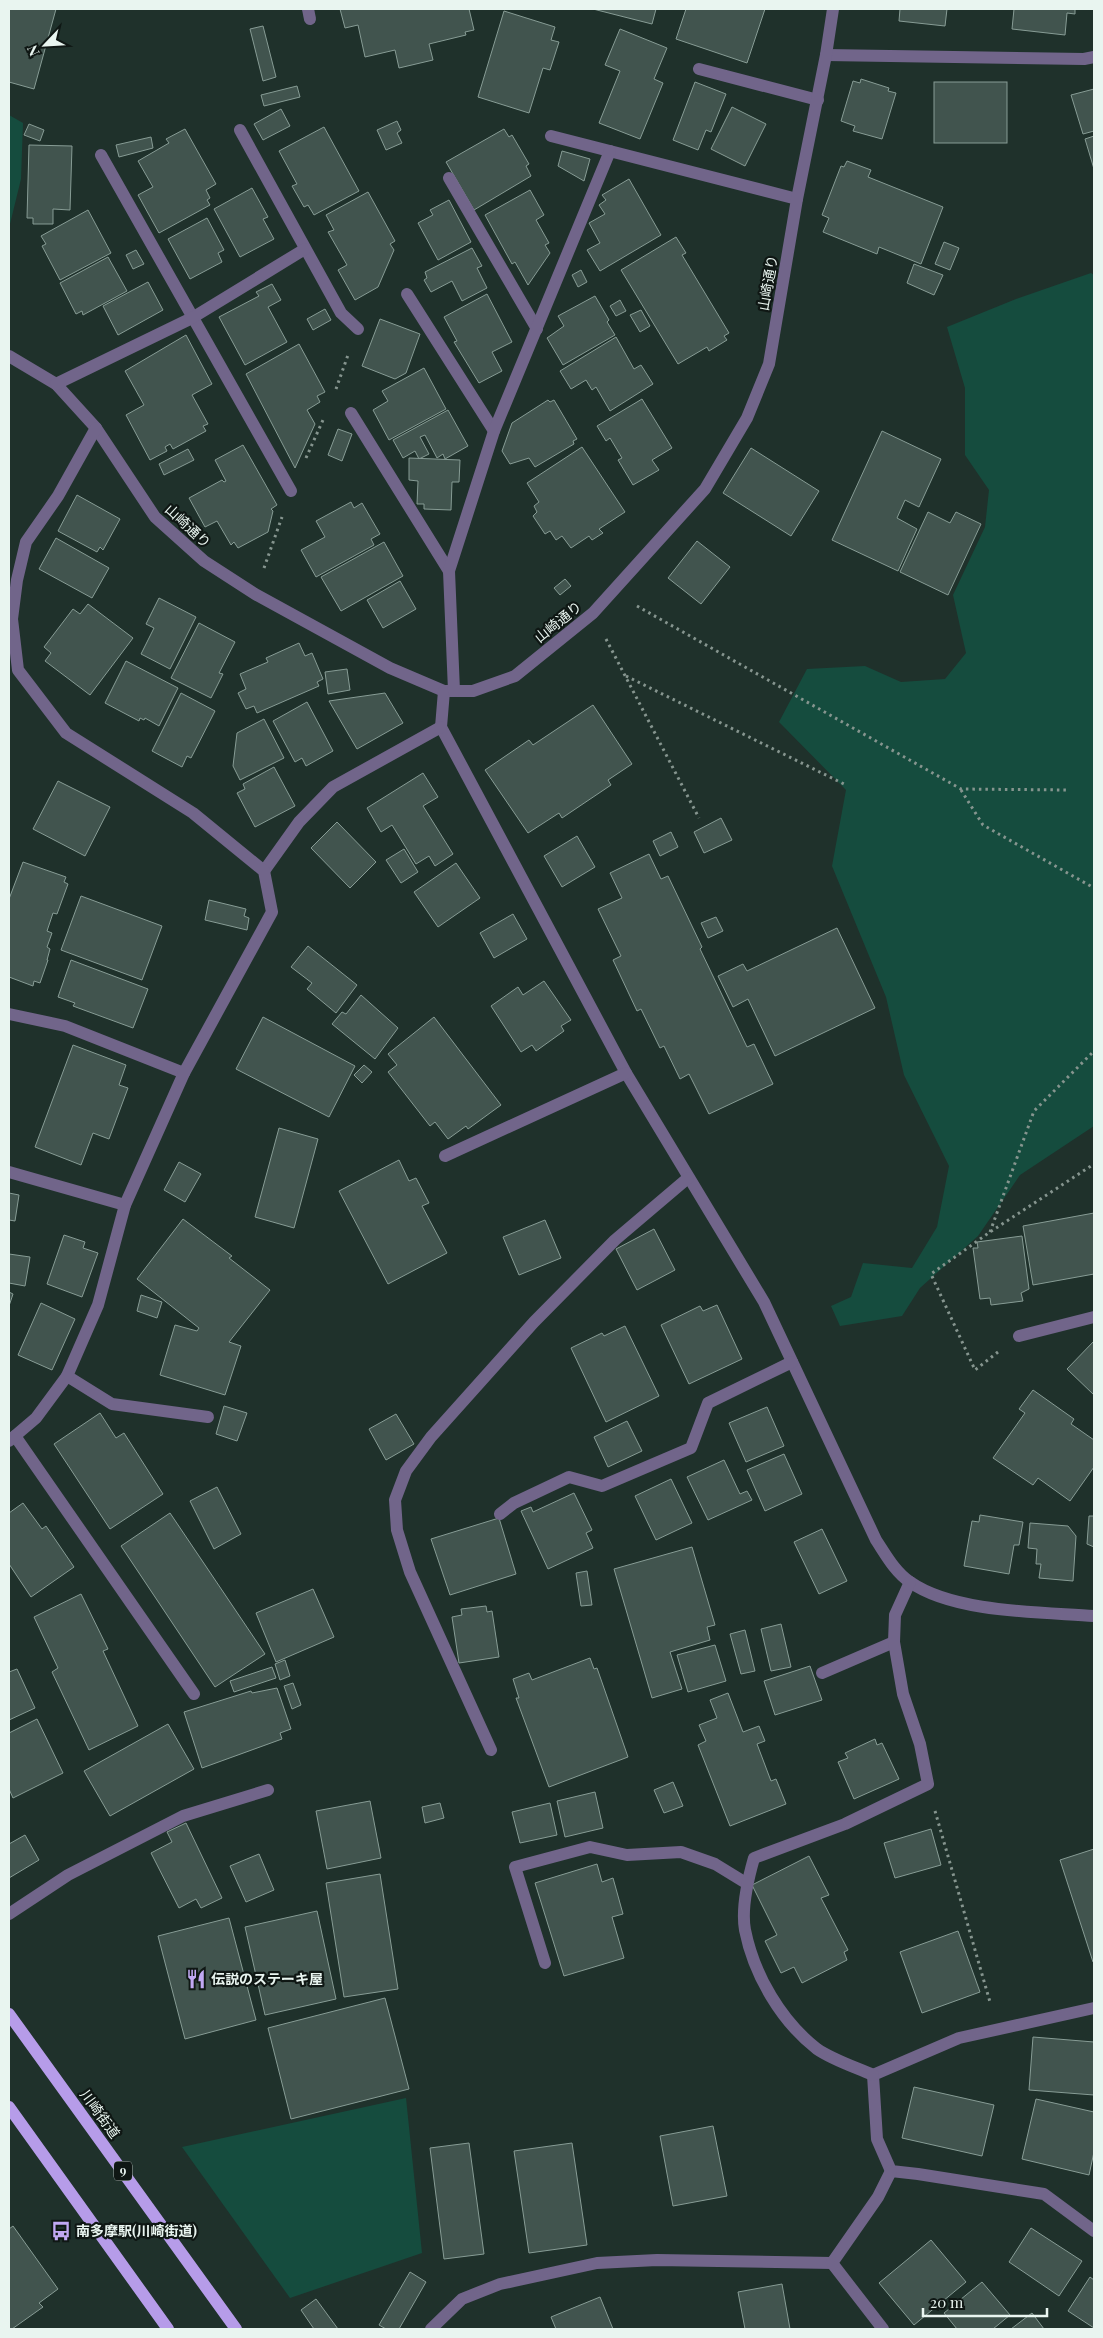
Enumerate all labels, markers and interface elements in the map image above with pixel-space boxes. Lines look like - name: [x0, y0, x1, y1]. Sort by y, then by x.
- north arrow: [20, 20, 70, 70]
- text: N: [22, 42, 44, 59]
- street label: 山崎通り: [753, 254, 782, 312]
- street label: 山崎通り: [161, 500, 215, 552]
- street label: 山崎通り: [530, 597, 585, 647]
- restaurant icon: 伝説のステーキ屋: [185, 1968, 207, 1990]
- place label: 伝説のステーキ屋: [211, 1969, 323, 1988]
- street label: 川崎街道: [76, 2085, 125, 2142]
- road number: 9: [114, 2162, 132, 2180]
- bus stop icon: 南多摩駅(川崎街道): [50, 2220, 72, 2242]
- place label: 南多摩駅(川崎街道): [76, 2221, 197, 2240]
- scale bar: [923, 2286, 1047, 2318]
- text: 20 m: [930, 2292, 964, 2312]

